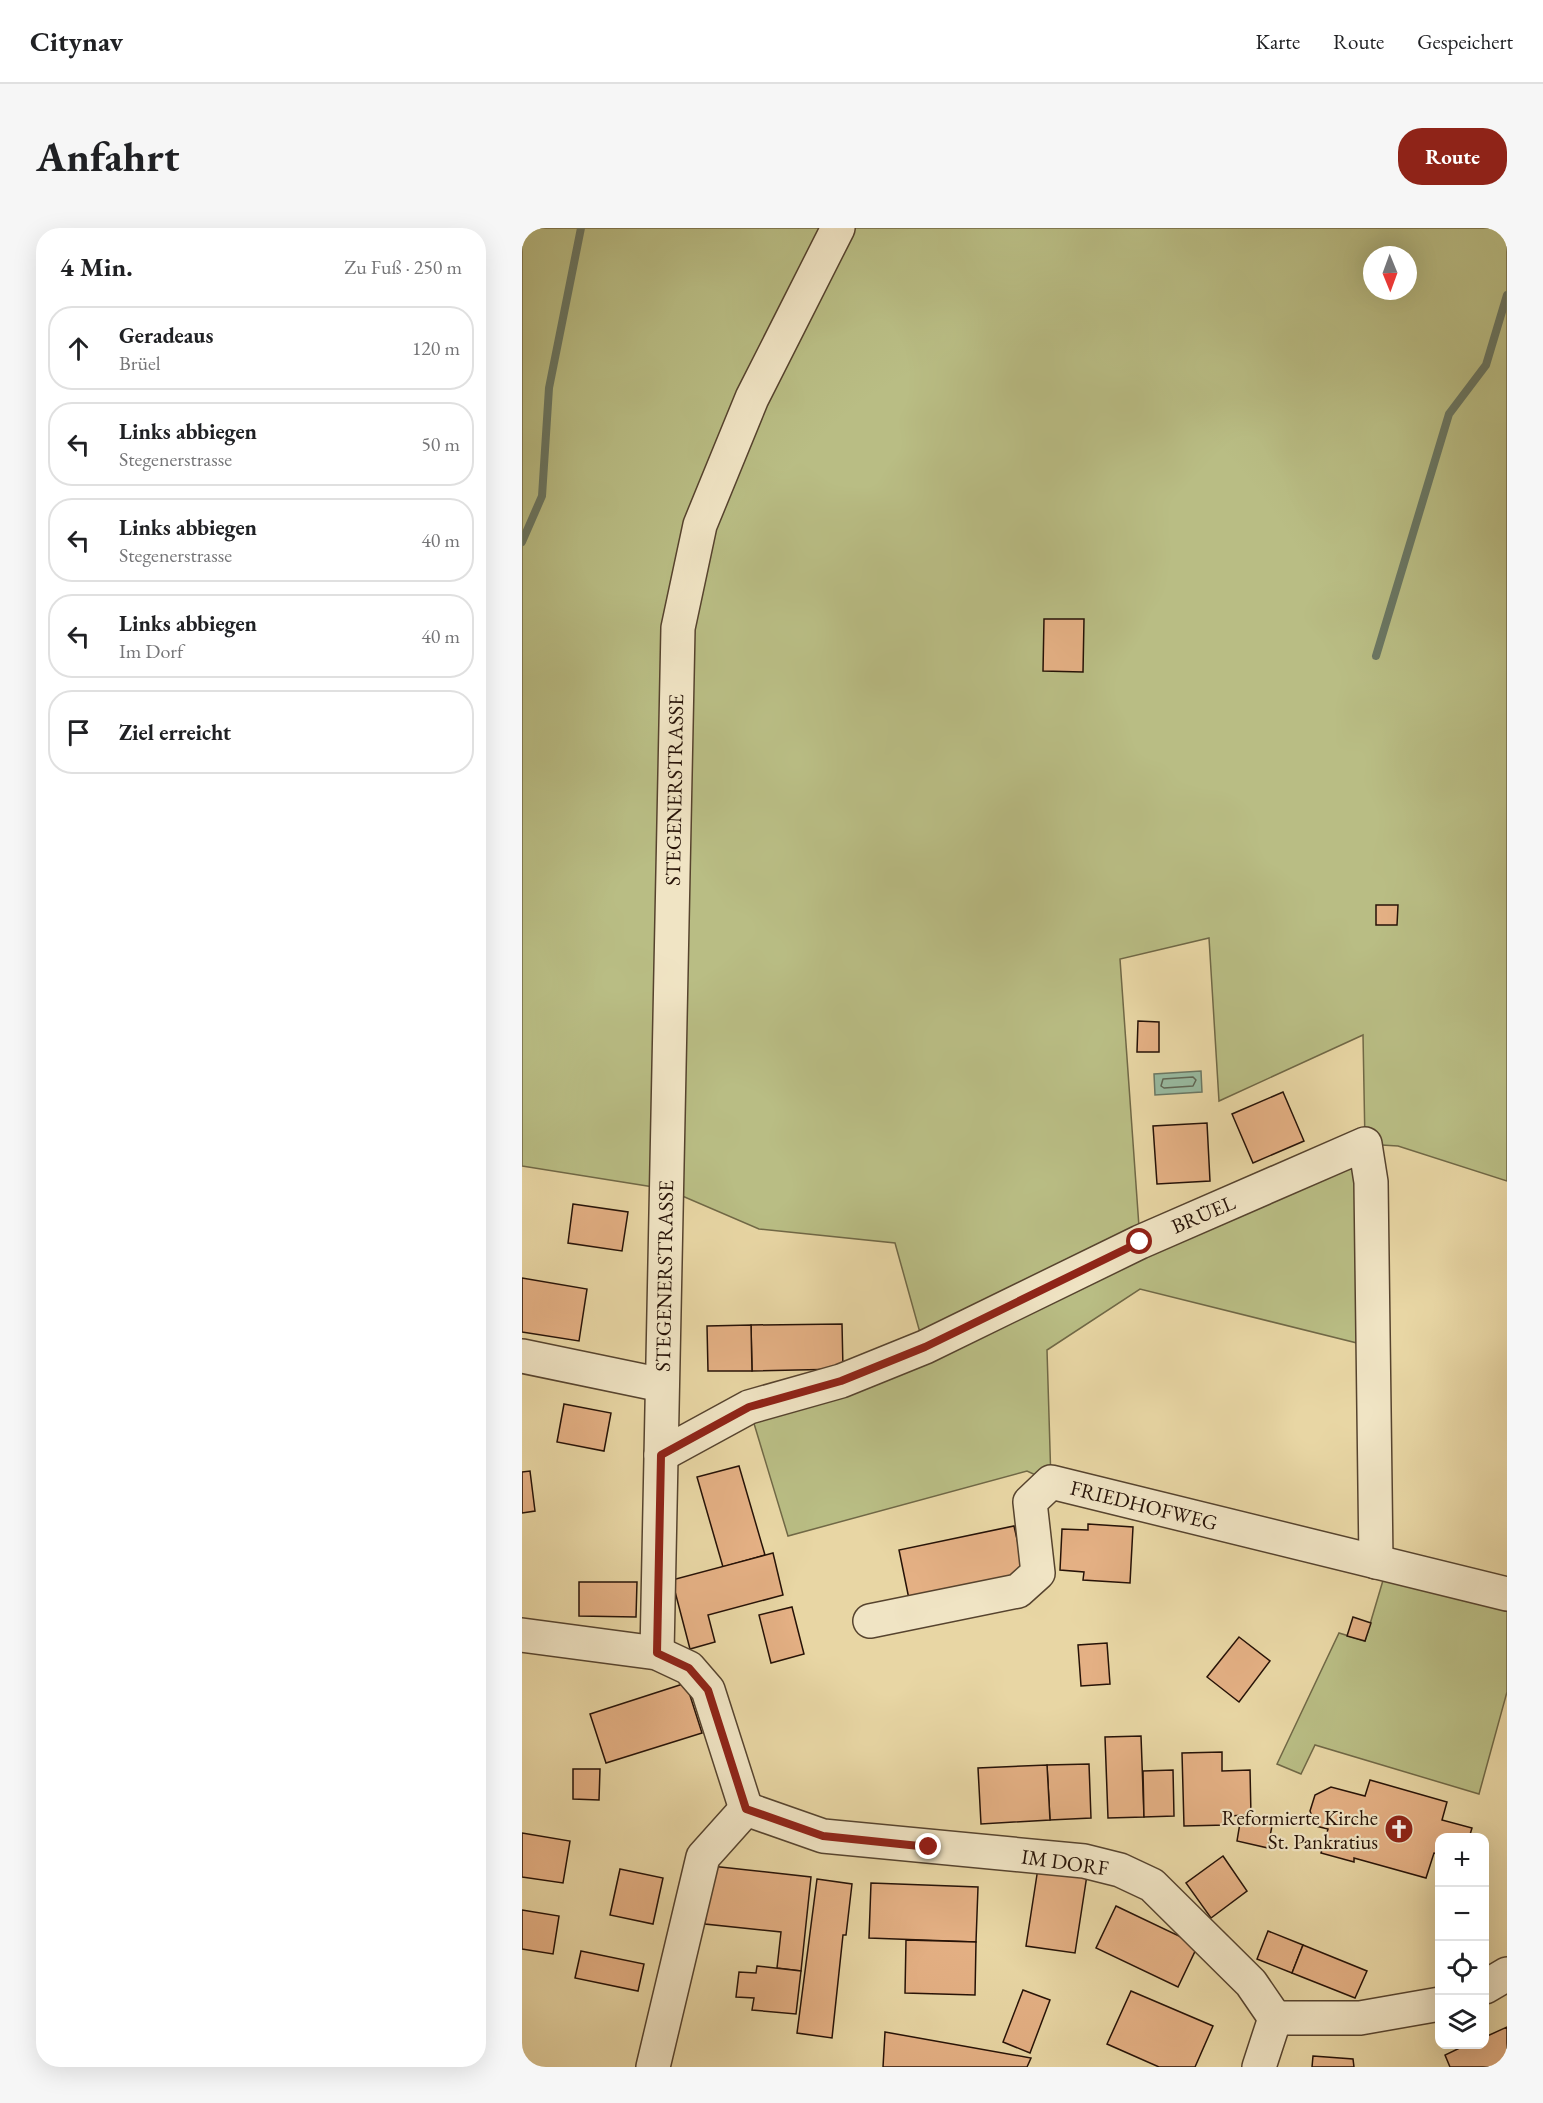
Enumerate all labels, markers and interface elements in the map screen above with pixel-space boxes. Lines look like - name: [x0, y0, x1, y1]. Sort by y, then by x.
- text: Citynav: [30, 23, 123, 59]
- text: Karte: [1256, 28, 1300, 55]
- text: Route: [1333, 28, 1384, 55]
- text: Gespeichert: [1417, 28, 1513, 55]
- button: Route: [1398, 128, 1507, 185]
- text: Anfahrt: [36, 129, 179, 184]
- north arrow: [1363, 246, 1417, 300]
- text: 4 Min.: [60, 250, 133, 284]
- text: Zu Fuß · 250 m: [344, 254, 462, 280]
- text: Geradeaus: [119, 321, 213, 350]
- icon: ahead: [62, 332, 95, 365]
- text: 120 m: [412, 335, 460, 361]
- text: Brüel: [119, 350, 161, 376]
- text: Links abbiegen: [119, 417, 257, 446]
- icon: left: [62, 428, 95, 461]
- text: 50 m: [421, 431, 460, 457]
- text: Stegenerstrasse: [119, 446, 232, 472]
- text: Links abbiegen: [119, 513, 257, 542]
- icon: left: [62, 524, 95, 557]
- text: 40 m: [421, 527, 460, 553]
- text: Stegenerstrasse: [119, 542, 232, 568]
- text: Links abbiegen: [119, 609, 257, 638]
- icon: left: [62, 620, 95, 653]
- text: 40 m: [421, 623, 460, 649]
- text: Im Dorf: [119, 638, 183, 664]
- street label: STEGENERSTRASSE: [659, 694, 689, 886]
- icon: arrive: [62, 716, 95, 749]
- text: Ziel erreicht: [119, 718, 231, 747]
- street label: STEGENERSTRASSE: [649, 1180, 679, 1372]
- street label: BRÜEL: [1167, 1188, 1240, 1239]
- route start: [1126, 1228, 1152, 1254]
- street label: FRIEDHOFWEG: [1068, 1474, 1220, 1536]
- place label: Reformierte Kirche St. Pankratius: [1222, 1804, 1378, 1855]
- church icon: Reformierte Kirche St. Pankratius: [1383, 1813, 1415, 1845]
- route end: [915, 1833, 941, 1859]
- map controls: [1435, 1833, 1489, 2049]
- button: +: [1435, 1833, 1489, 1887]
- street label: IM DORF: [1020, 1843, 1111, 1882]
- button: −: [1435, 1887, 1489, 1941]
- button: locate: [1435, 1941, 1489, 1995]
- button: layers: [1435, 1995, 1489, 2049]

